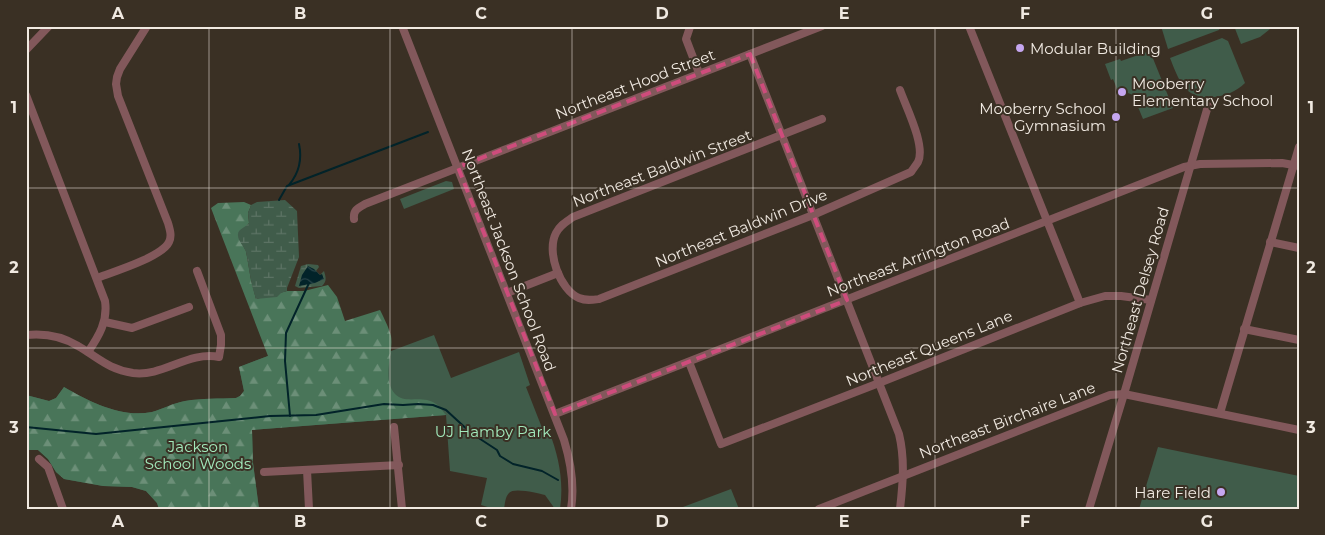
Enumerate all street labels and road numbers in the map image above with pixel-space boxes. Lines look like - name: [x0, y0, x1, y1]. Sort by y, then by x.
- street label: Northeast Hood Street: [552, 45, 718, 123]
- street label: Northeast Baldwin Street: [570, 125, 754, 211]
- street label: Northeast Jackson School Road: [458, 146, 560, 374]
- street label: Northeast Baldwin Drive: [652, 185, 830, 271]
- street label: Northeast Delsey Road: [1107, 205, 1173, 375]
- street label: Northeast Arrington Road: [824, 213, 1012, 301]
- street label: Northeast Queens Lane: [843, 306, 1015, 390]
- street label: Northeast Birchaire Lane: [916, 378, 1098, 462]

